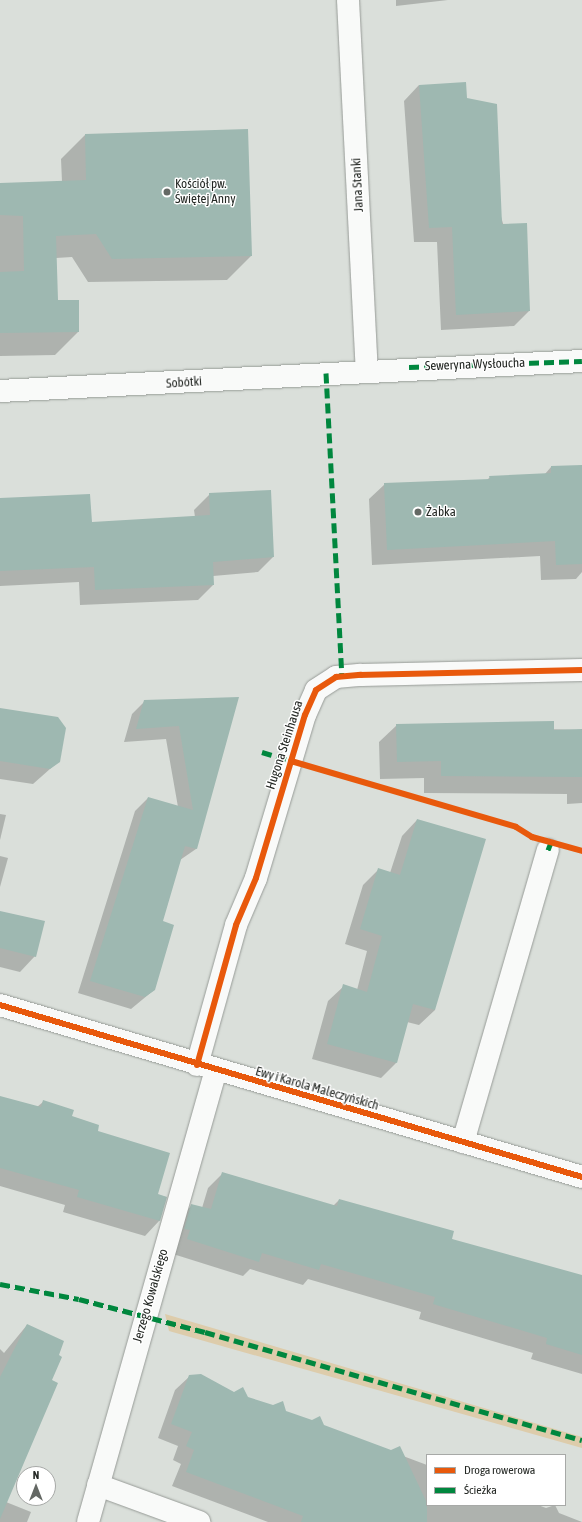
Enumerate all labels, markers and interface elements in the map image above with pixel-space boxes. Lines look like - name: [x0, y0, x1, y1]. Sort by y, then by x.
- street label: Jana Stanki: [349, 158, 367, 212]
- place label: Kościół pw. Świętej Anny: [175, 177, 236, 208]
- marker: Kościół pw. Świętej Anny: [162, 187, 172, 197]
- street label: Seweryna Wysłoucha: [425, 355, 525, 375]
- street label: Sobótki: [166, 374, 202, 392]
- place label: Żabka: [426, 504, 456, 520]
- marker: Żabka: [413, 507, 423, 517]
- street label: Hugona Steinhausa: [263, 698, 307, 792]
- street label: Ewy i Karola Maleczyńskich: [253, 1064, 381, 1114]
- street label: Jerzego Kowalskiego: [130, 1247, 172, 1345]
- legend: [426, 1454, 566, 1506]
- text: Droga rowerowa: [464, 1463, 535, 1477]
- north arrow: [16, 1466, 56, 1506]
- text: N: [33, 1469, 39, 1481]
- text: Ścieżka: [464, 1483, 497, 1497]

